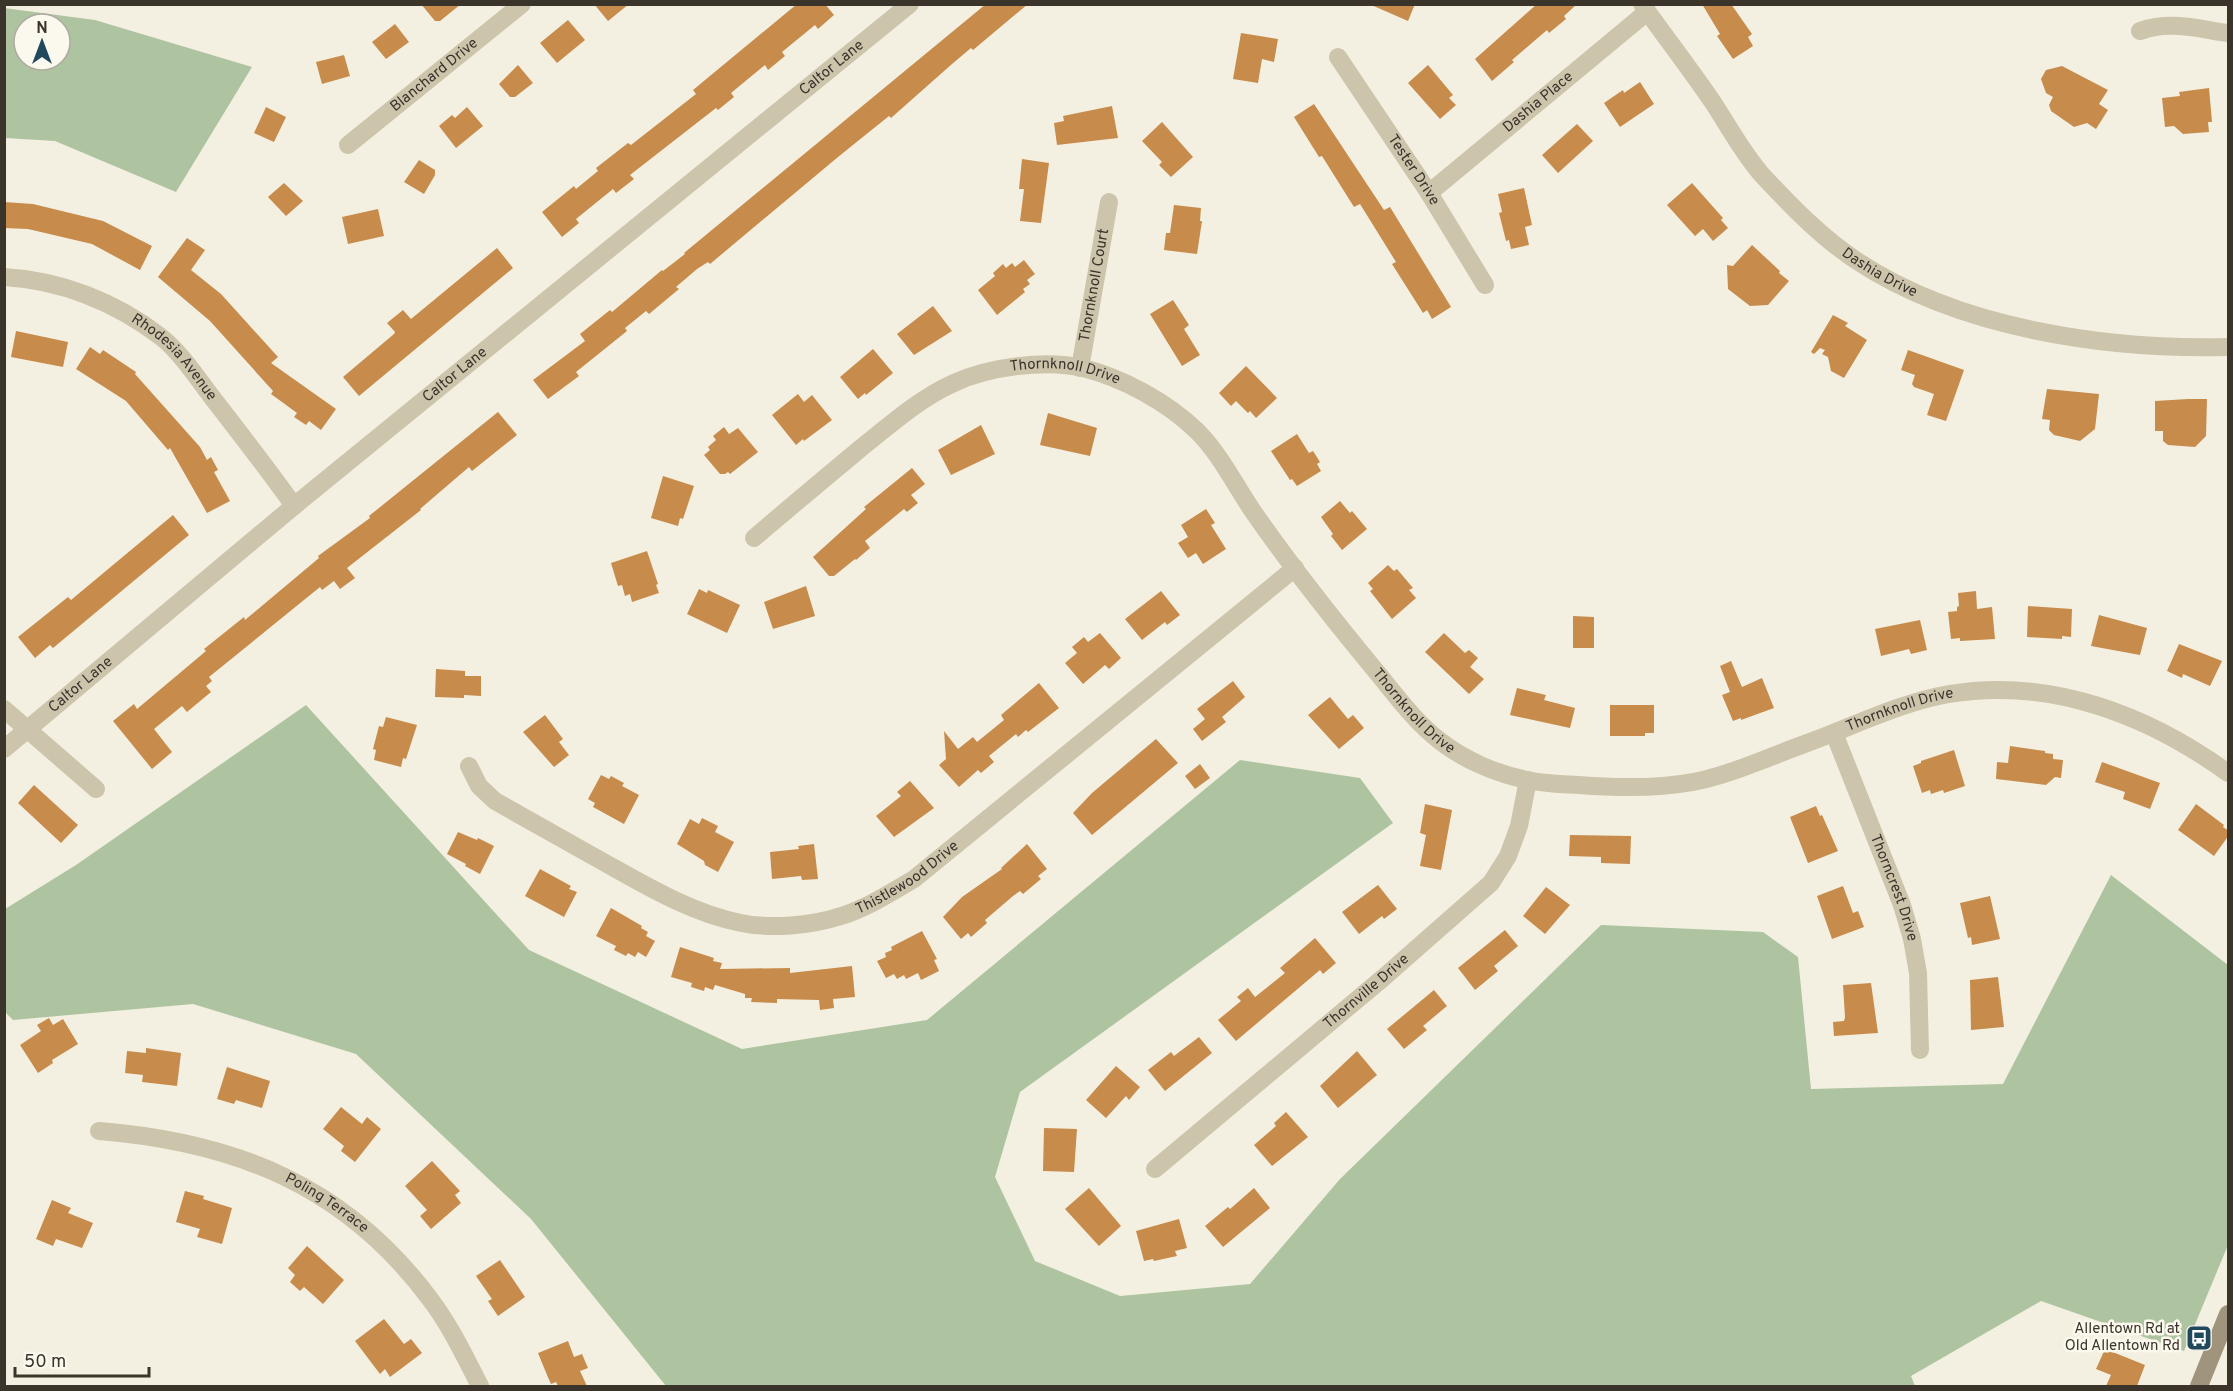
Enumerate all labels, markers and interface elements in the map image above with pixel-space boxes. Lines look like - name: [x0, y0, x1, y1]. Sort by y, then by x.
- north arrow: [12, 12, 72, 72]
- text: N: [36, 19, 48, 39]
- street label: Blanchard Drive: [386, 34, 482, 116]
- street label: Caltor Lane: [795, 36, 868, 100]
- street label: Dashia Place: [1499, 68, 1577, 137]
- street label: Tester Drive: [1383, 131, 1444, 209]
- street label: Thornknoll Court: [1075, 227, 1114, 343]
- street label: Dashia Drive: [1838, 244, 1920, 302]
- street label: Rhodesia Avenue: [128, 309, 221, 405]
- street label: Caltor Lane: [419, 343, 491, 407]
- street label: Thornknoll Drive: [1009, 355, 1123, 389]
- street label: Caltor Lane: [45, 652, 117, 717]
- street label: Thornknoll Drive: [1368, 664, 1458, 758]
- street label: Thornknoll Drive: [1843, 684, 1955, 736]
- street label: Thorncrest Drive: [1865, 831, 1922, 944]
- street label: Thistlewood Drive: [853, 837, 963, 919]
- street label: Thornville Drive: [1320, 950, 1413, 1033]
- street label: Poling Terrace: [282, 1169, 373, 1238]
- place label: Allentown Rd at Old Allentown Rd: [2065, 1320, 2180, 1356]
- bus stop icon: Allentown Rd at Old Allentown Rd: [2184, 1323, 2214, 1353]
- scale bar: [15, 1340, 148, 1378]
- text: 50 m: [24, 1351, 66, 1374]

